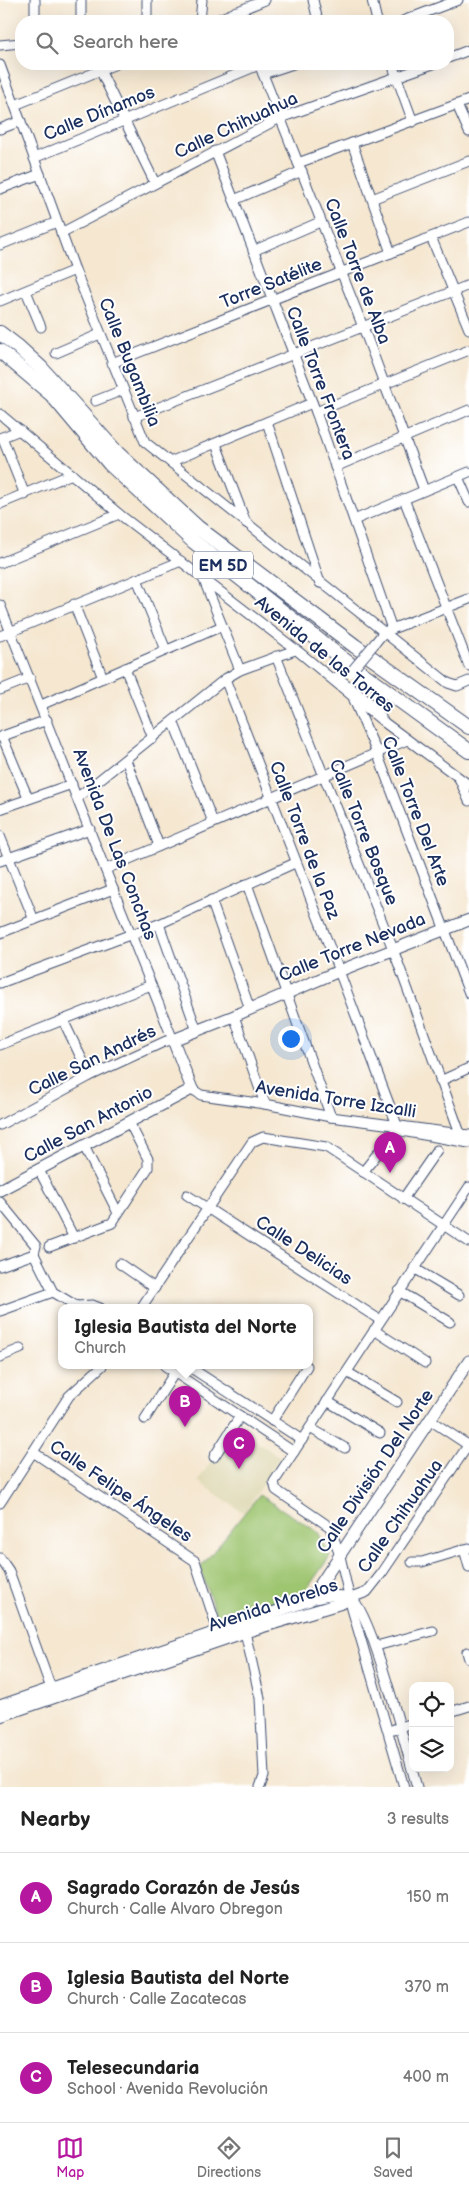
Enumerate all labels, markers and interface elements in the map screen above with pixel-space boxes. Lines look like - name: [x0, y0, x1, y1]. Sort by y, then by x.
- search box: [15, 15, 454, 70]
- icon: search: [33, 29, 61, 57]
- text: Search here: [73, 31, 178, 54]
- street label: Calle Dínamos: [40, 82, 158, 145]
- street label: Calle Chihuahua: [171, 88, 301, 163]
- street label: Calle Torre de Alba: [320, 195, 395, 347]
- street label: Torre Satélite: [217, 253, 325, 313]
- street label: Calle Bugambilia: [94, 295, 165, 430]
- street label: Calle Torre Frontera: [282, 304, 359, 463]
- road number: EM 5D: [193, 552, 253, 578]
- street label: Avenida de las Torres: [251, 592, 399, 717]
- street label: Calle Torre Del Arte: [377, 733, 454, 889]
- street label: Avenida De Las Conchas: [68, 745, 161, 943]
- street label: Calle Torre Bosque: [325, 756, 403, 909]
- street label: Calle Torre de la Paz: [265, 758, 344, 922]
- street label: Calle Torre Nevada: [276, 908, 429, 987]
- street label: Calle San Andrés: [25, 1020, 160, 1100]
- your location: [278, 1026, 304, 1052]
- street label: Avenida Torre Izcalli: [254, 1076, 418, 1123]
- street label: Calle San Antonio: [20, 1082, 156, 1167]
- pin: A: [374, 1132, 406, 1173]
- street label: Calle Delicias: [251, 1211, 356, 1290]
- popup: [58, 1304, 313, 1369]
- text: Iglesia Bautista del Norte: [74, 1316, 297, 1339]
- text: Church: [74, 1339, 126, 1358]
- street label: Calle División Del Norte: [313, 1385, 438, 1557]
- pin: B: [169, 1386, 201, 1427]
- pin: C: [223, 1428, 255, 1469]
- street label: Calle Felipe Ángeles: [45, 1434, 197, 1547]
- street label: Calle Chihuahua: [354, 1456, 447, 1577]
- street label: Avenida Morelos: [206, 1575, 341, 1636]
- map controls: [409, 1682, 454, 1772]
- button: locate: [409, 1682, 454, 1727]
- button: layers: [409, 1727, 454, 1772]
- text: Nearby: [20, 1807, 90, 1832]
- text: 3 results: [387, 1810, 449, 1829]
- text: Sagrado Corazón de Jesús: [67, 1877, 300, 1900]
- text: A: [31, 1888, 41, 1907]
- text: 150 m: [407, 1888, 449, 1907]
- text: Church · Calle Alvaro Obregon: [67, 1900, 283, 1919]
- text: Iglesia Bautista del Norte: [67, 1967, 289, 1990]
- text: B: [30, 1978, 42, 1997]
- text: 370 m: [404, 1978, 449, 1997]
- text: Church · Calle Zacatecas: [67, 1990, 246, 2009]
- text: Telesecundaria: [67, 2057, 199, 2080]
- text: C: [30, 2068, 42, 2087]
- text: 400 m: [403, 2068, 449, 2087]
- text: School · Avenida Revolución: [67, 2080, 268, 2099]
- tab: Map: [56, 2134, 84, 2181]
- tab: Directions: [197, 2134, 261, 2181]
- tab: Saved: [373, 2134, 413, 2181]

